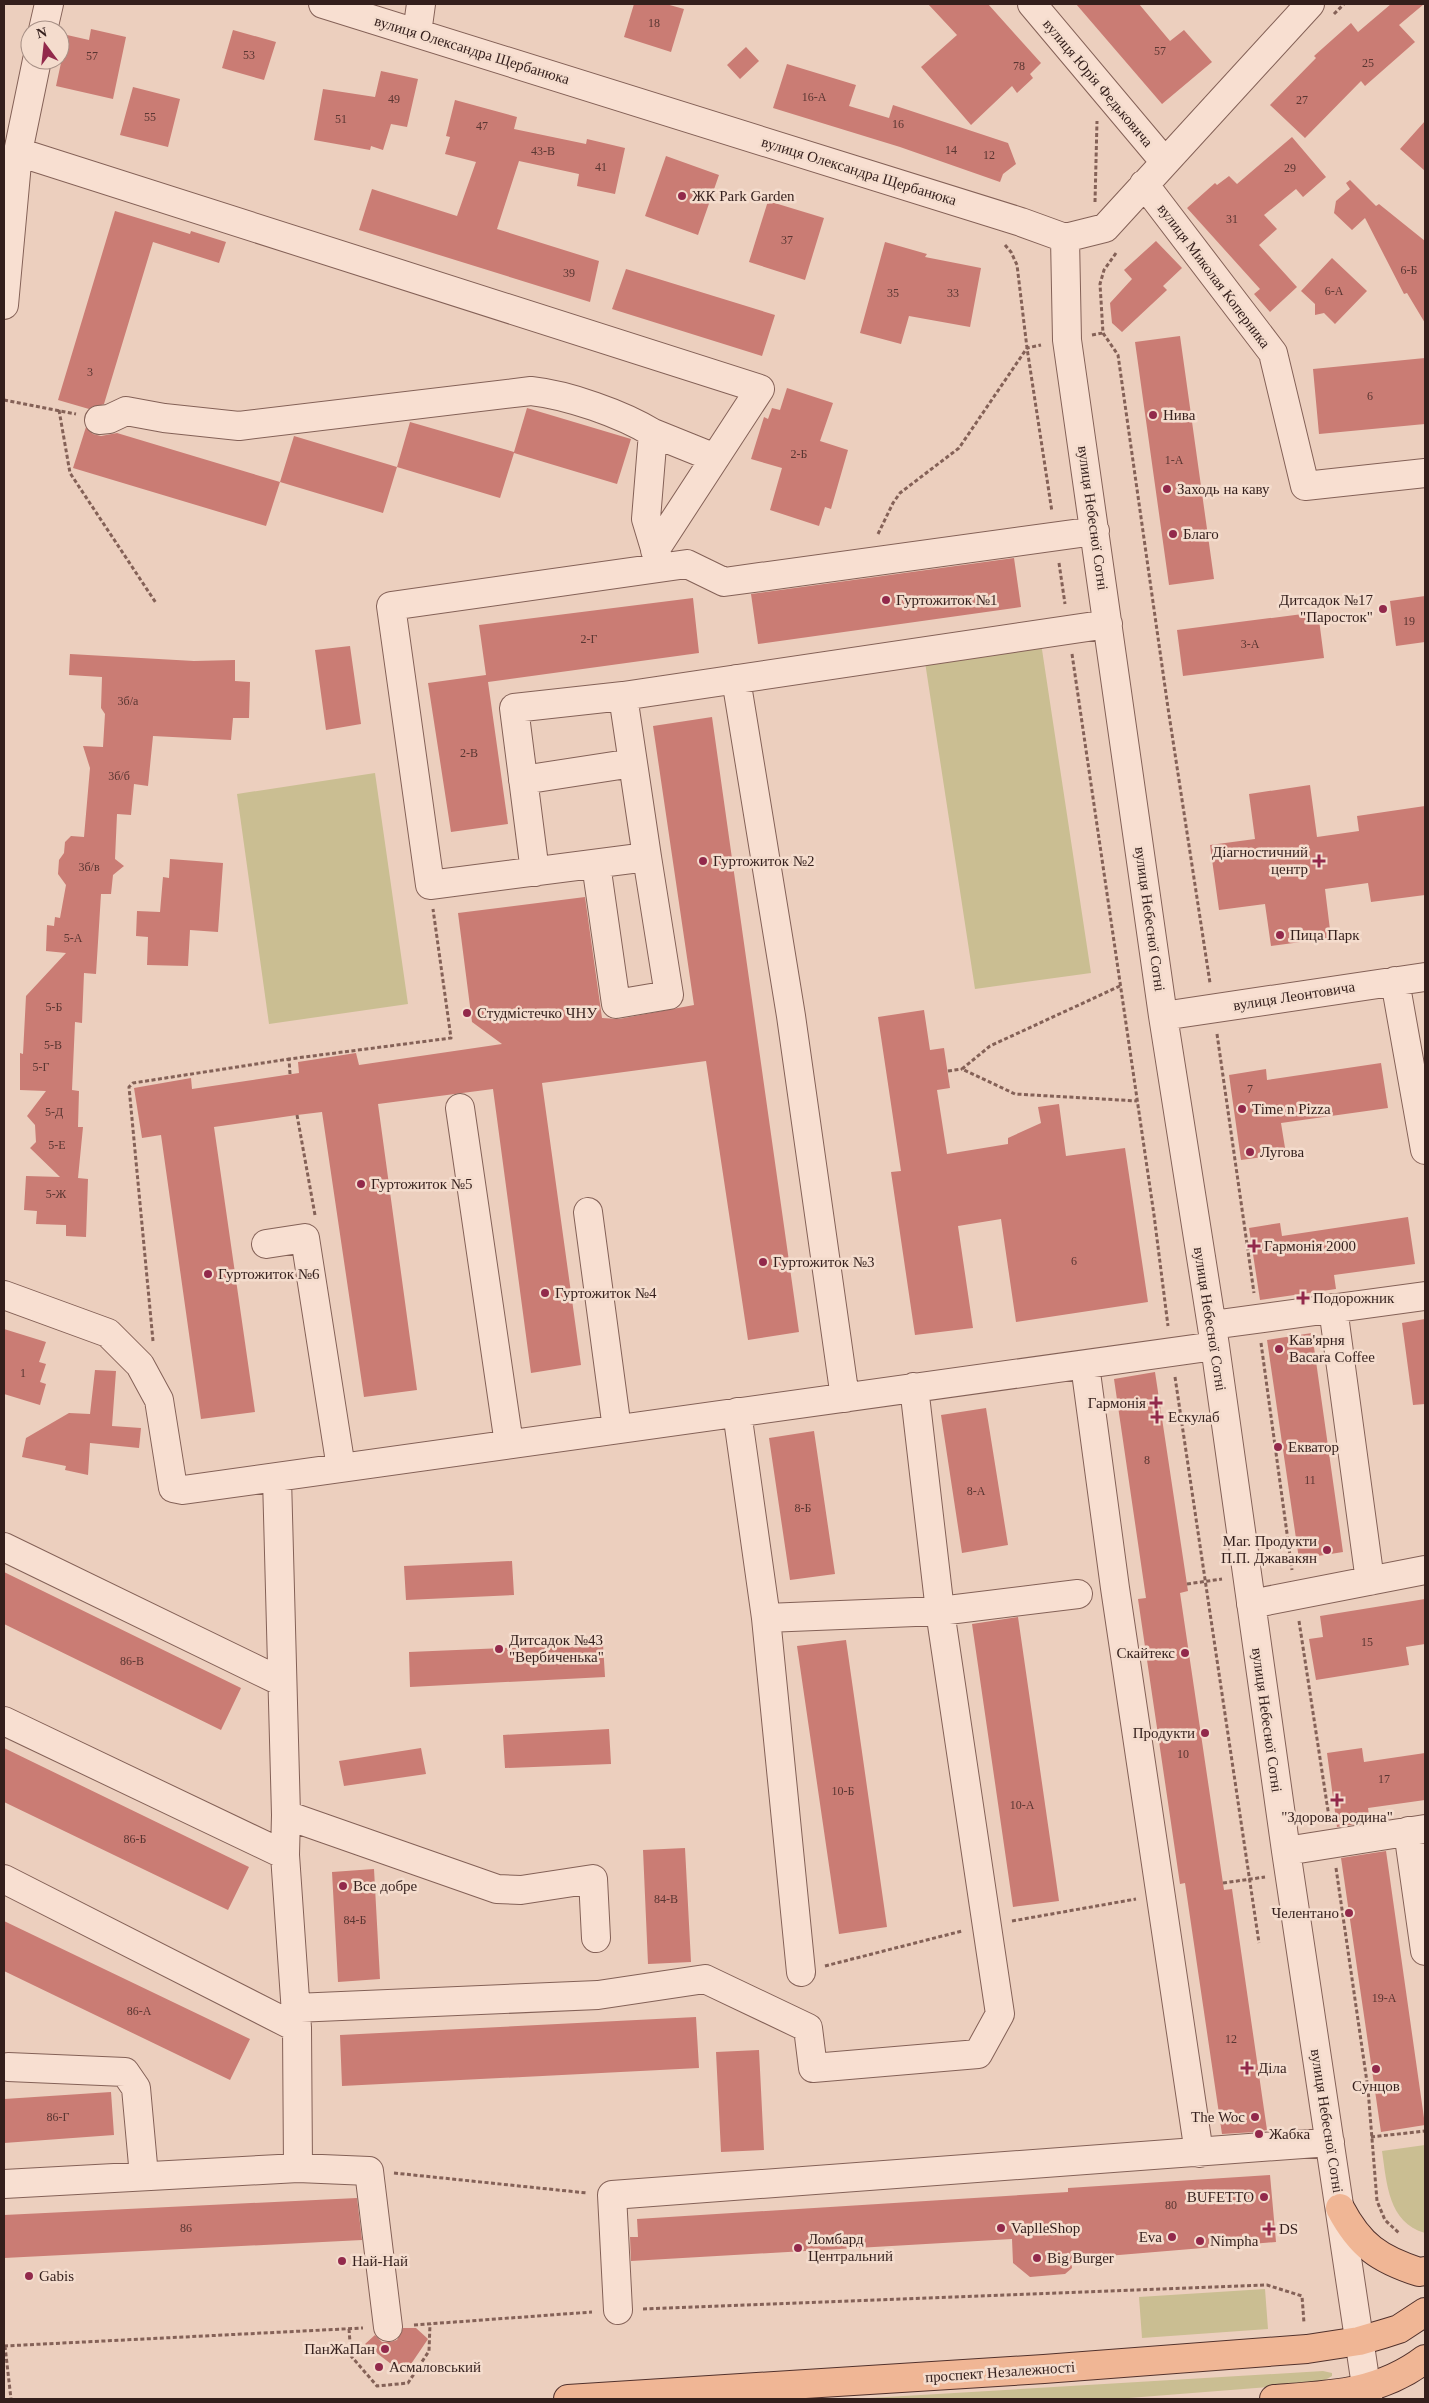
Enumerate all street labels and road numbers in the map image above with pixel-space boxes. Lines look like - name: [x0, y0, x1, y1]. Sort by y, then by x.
- street label: вулиця Олександра Щербанюка: [373, 13, 572, 87]
- street label: вулиця Юрія Федьковича: [1040, 16, 1156, 150]
- street label: вулиця Олександра Щербанюка: [760, 134, 959, 208]
- street label: вулиця Миколая Коперника: [1155, 201, 1274, 351]
- street label: вулиця Небесної Сотні: [1075, 445, 1111, 591]
- street label: вулиця Небесної Сотні: [1132, 846, 1168, 992]
- street label: вулиця Леонтовича: [1232, 978, 1356, 1014]
- street label: вулиця Небесної Сотні: [1191, 1246, 1229, 1392]
- street label: вулиця Небесної Сотні: [1249, 1647, 1285, 1793]
- street label: вулиця Небесної Сотні: [1308, 2048, 1346, 2194]
- street label: проспект Незалежності: [924, 2359, 1076, 2385]

